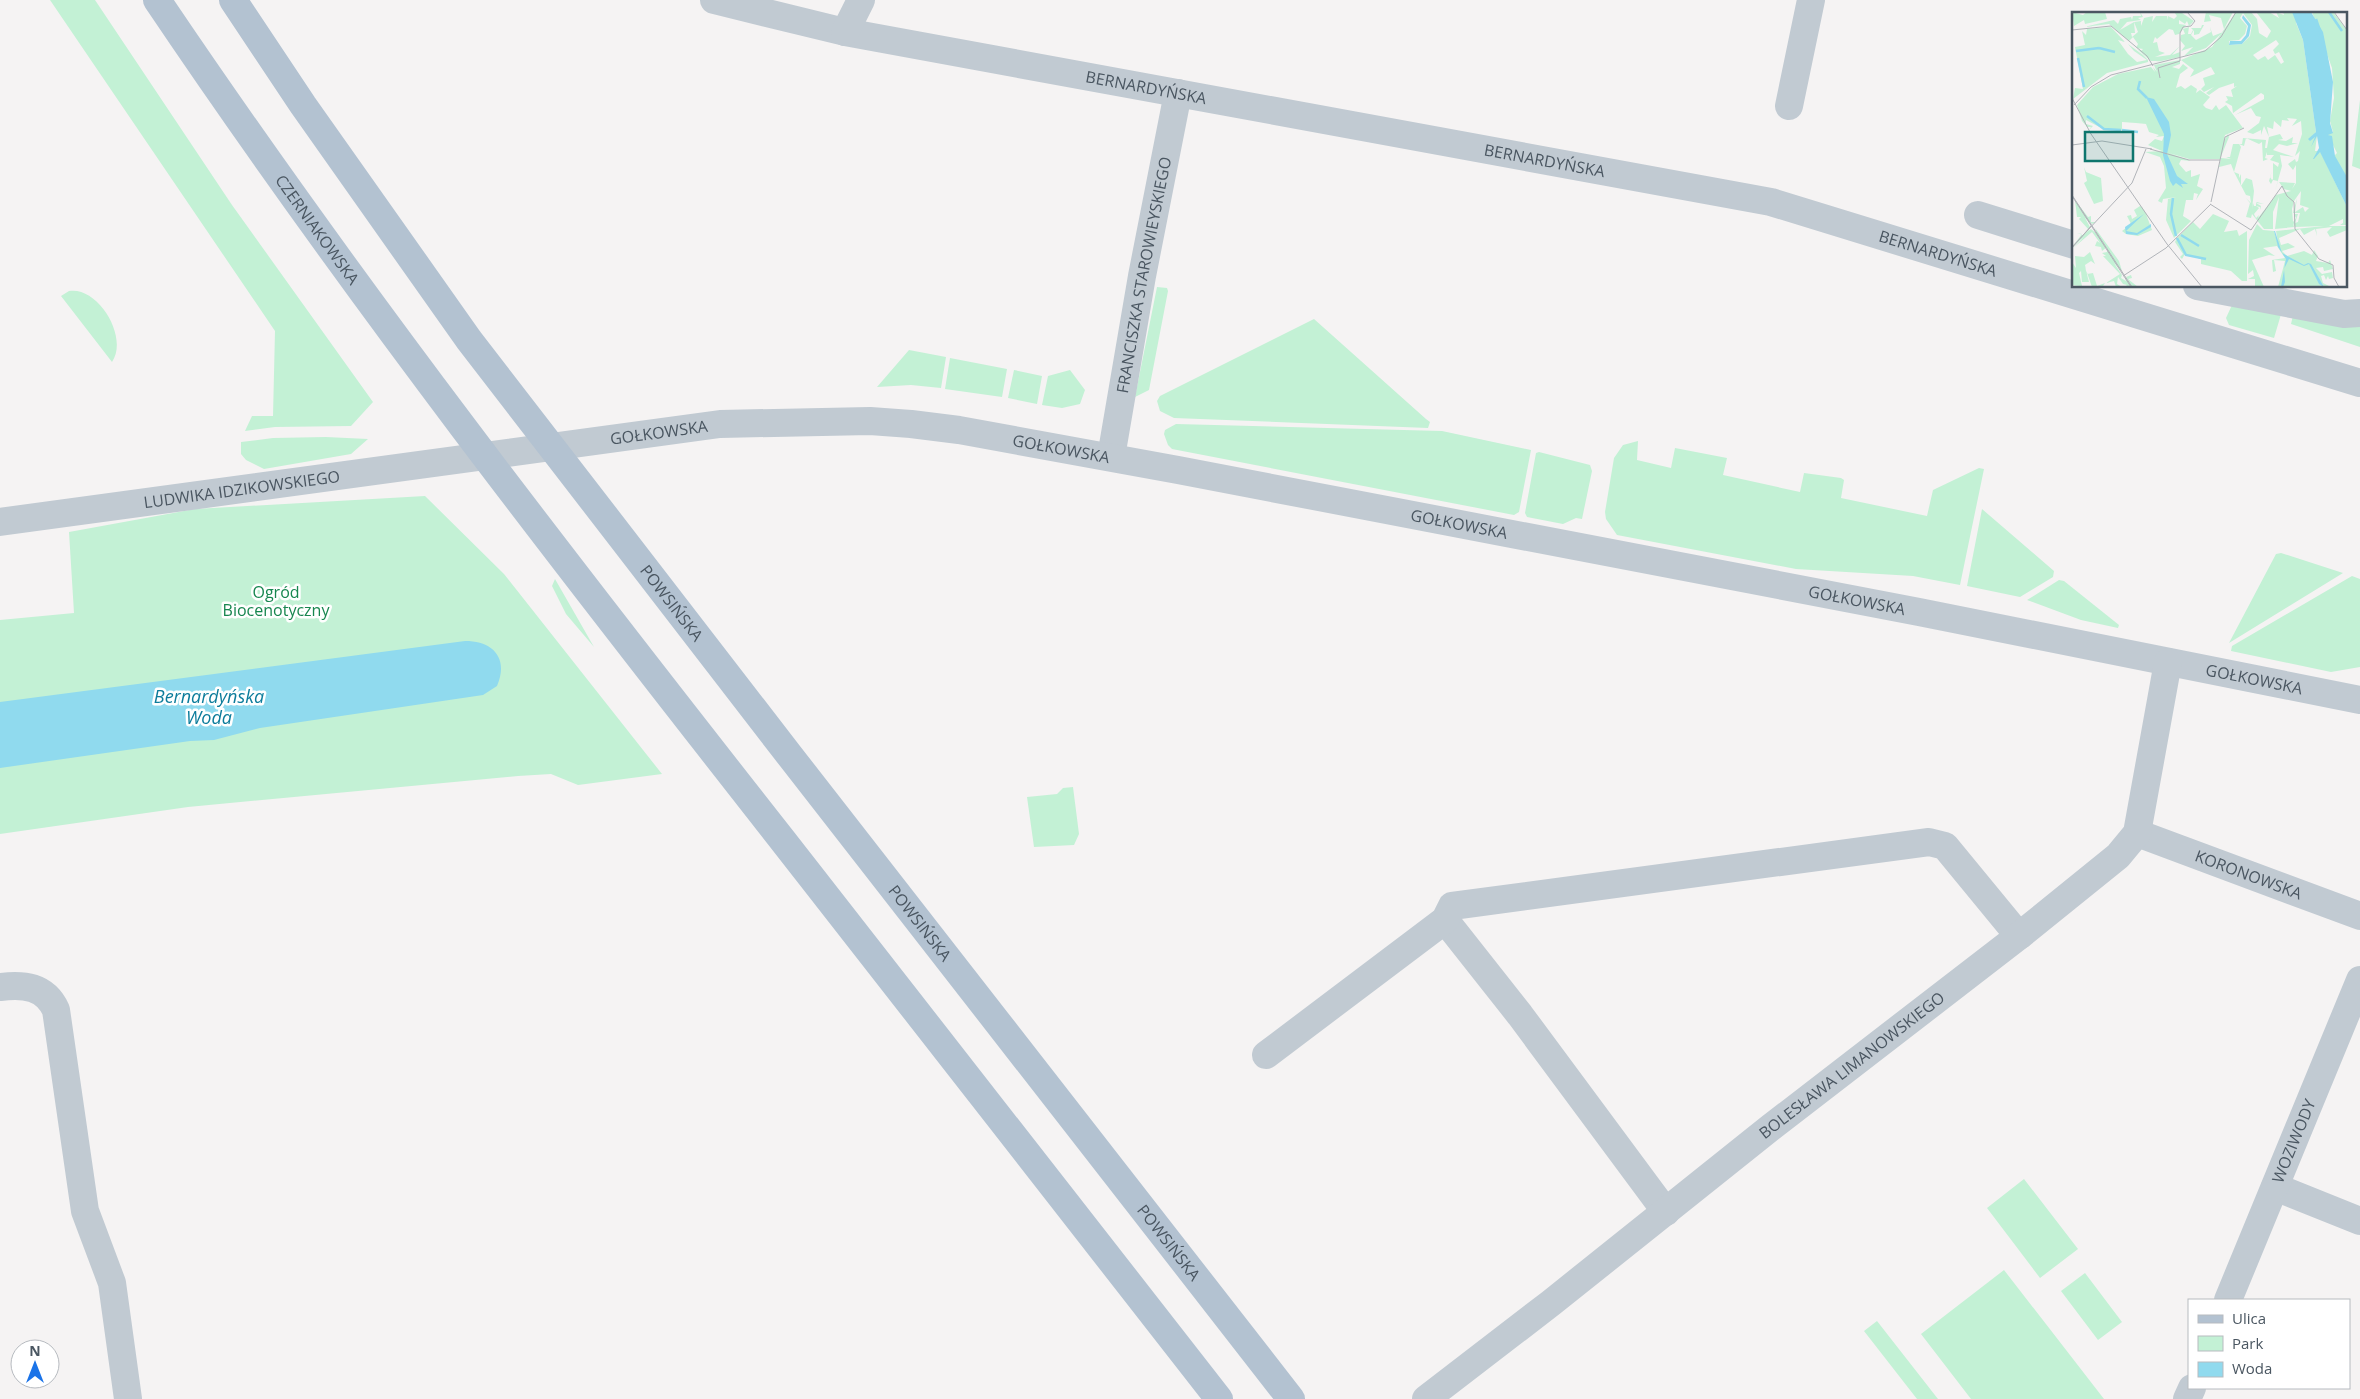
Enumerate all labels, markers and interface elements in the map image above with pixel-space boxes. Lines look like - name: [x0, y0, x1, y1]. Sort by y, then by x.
- inset map: [2072, 12, 2348, 288]
- street label: BERNARDYŃSKA: [1084, 65, 1209, 109]
- street label: BERNARDYŃSKA: [1482, 139, 1608, 182]
- street label: FRANCISZKA STAROWIEYSKIEGO: [1111, 155, 1176, 395]
- street label: CZERNIAKOWSKA: [270, 170, 365, 290]
- street label: BERNARDYŃSKA: [1876, 225, 2001, 282]
- street label: GOŁKOWSKA: [609, 415, 710, 450]
- street label: GOŁKOWSKA: [1011, 429, 1112, 468]
- street label: LUDWIKA IDZIKOWSKIEGO: [142, 465, 341, 513]
- street label: GOŁKOWSKA: [1409, 504, 1510, 544]
- street label: POWSIŃSKA: [635, 560, 709, 646]
- street label: GOŁKOWSKA: [1807, 580, 1908, 620]
- park label: Ogród Biocenotyczny: [223, 581, 330, 621]
- street label: GOŁKOWSKA: [2204, 658, 2305, 699]
- water label: Bernardyńska Woda: [154, 684, 264, 729]
- street label: KORONOWSKA: [2192, 845, 2306, 905]
- street label: POWSIŃSKA: [883, 880, 957, 966]
- street label: BOLESŁAWA LIMANOWSKIEGO: [1754, 986, 1949, 1144]
- street label: WOZIWODY: [2267, 1096, 2321, 1186]
- street label: POWSIŃSKA: [1132, 1200, 1206, 1286]
- legend: [2188, 1299, 2350, 1389]
- text: Ulica: [2232, 1308, 2266, 1328]
- text: Park: [2232, 1333, 2263, 1353]
- north arrow: [10, 1339, 60, 1389]
- text: N: [29, 1341, 41, 1360]
- text: Woda: [2232, 1358, 2272, 1378]

